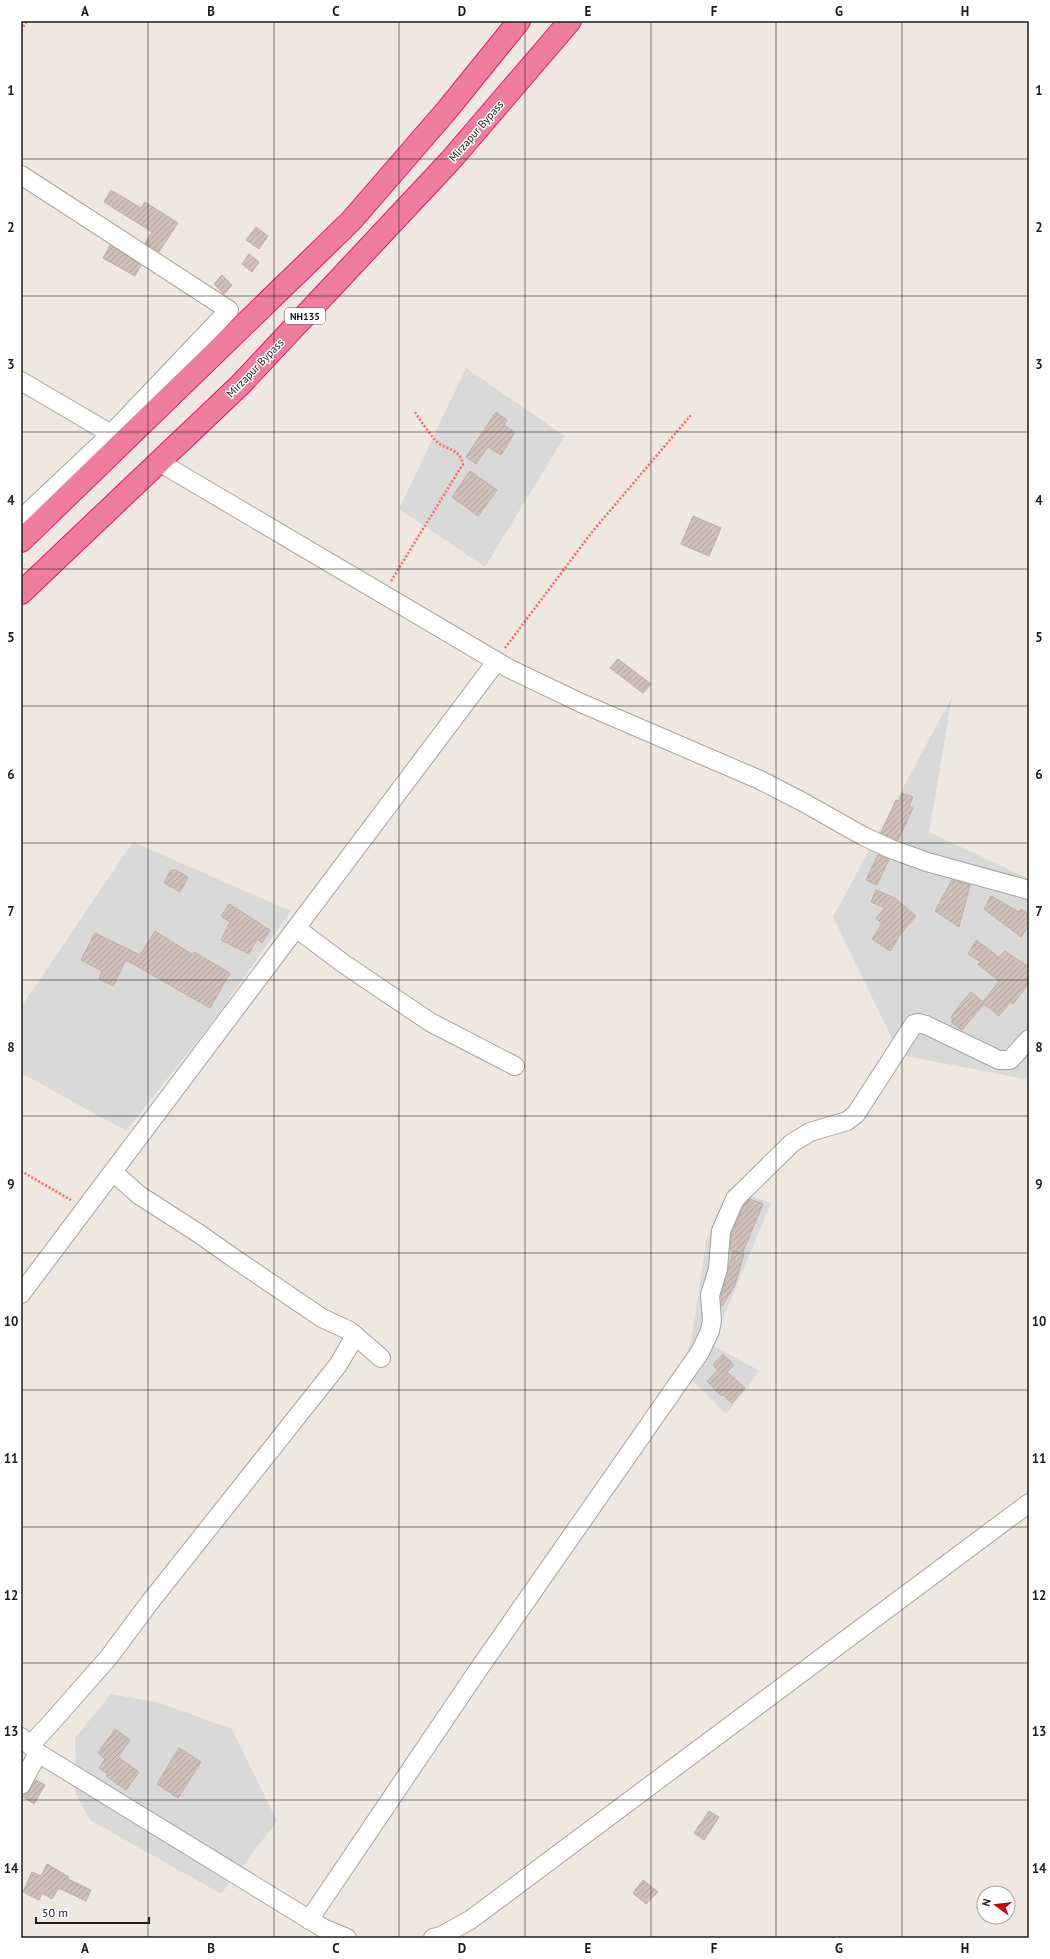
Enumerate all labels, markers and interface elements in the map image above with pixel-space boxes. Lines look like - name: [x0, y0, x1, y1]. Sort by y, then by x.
- text: A: [81, 3, 89, 20]
- text: B: [207, 3, 215, 20]
- text: C: [332, 3, 340, 20]
- text: D: [458, 3, 466, 20]
- text: E: [585, 3, 592, 20]
- text: F: [711, 3, 718, 20]
- text: G: [835, 3, 843, 20]
- text: H: [961, 3, 969, 20]
- text: 1: [7, 82, 15, 99]
- text: 1: [1035, 82, 1043, 99]
- street label: Mirzapur Bypass: [446, 97, 507, 164]
- text: 2: [7, 219, 15, 236]
- text: 2: [1035, 219, 1043, 236]
- road number: NH135: [285, 308, 325, 324]
- street label: Mirzapur Bypass: [223, 335, 287, 400]
- text: 3: [7, 356, 15, 373]
- text: 3: [1035, 356, 1043, 373]
- text: 4: [7, 492, 15, 509]
- text: 4: [1035, 492, 1043, 509]
- text: 5: [7, 629, 15, 646]
- text: 5: [1035, 629, 1043, 646]
- text: 6: [7, 766, 15, 783]
- text: 6: [1035, 766, 1043, 783]
- text: 7: [7, 903, 15, 920]
- text: 7: [1035, 903, 1043, 920]
- text: 8: [7, 1039, 15, 1056]
- text: 8: [1035, 1039, 1043, 1056]
- text: 9: [7, 1176, 15, 1193]
- text: 9: [1035, 1176, 1043, 1193]
- text: 10: [4, 1313, 18, 1330]
- text: 10: [1032, 1313, 1046, 1330]
- text: 11: [4, 1450, 18, 1467]
- text: 11: [1032, 1450, 1046, 1467]
- text: 12: [4, 1587, 18, 1604]
- text: 12: [1032, 1587, 1046, 1604]
- text: 13: [4, 1723, 18, 1740]
- text: 13: [1032, 1723, 1046, 1740]
- text: 14: [4, 1860, 19, 1877]
- text: 14: [1032, 1860, 1047, 1877]
- north arrow: [976, 1885, 1016, 1925]
- text: N: [979, 1897, 994, 1908]
- scale bar: [36, 1899, 149, 1925]
- text: 50 m: [42, 1905, 68, 1920]
- text: A: [81, 1940, 89, 1957]
- text: B: [207, 1940, 215, 1957]
- text: C: [332, 1940, 340, 1957]
- text: D: [458, 1940, 466, 1957]
- text: E: [585, 1940, 592, 1957]
- text: F: [711, 1940, 718, 1957]
- text: G: [835, 1940, 843, 1957]
- text: H: [961, 1940, 969, 1957]

